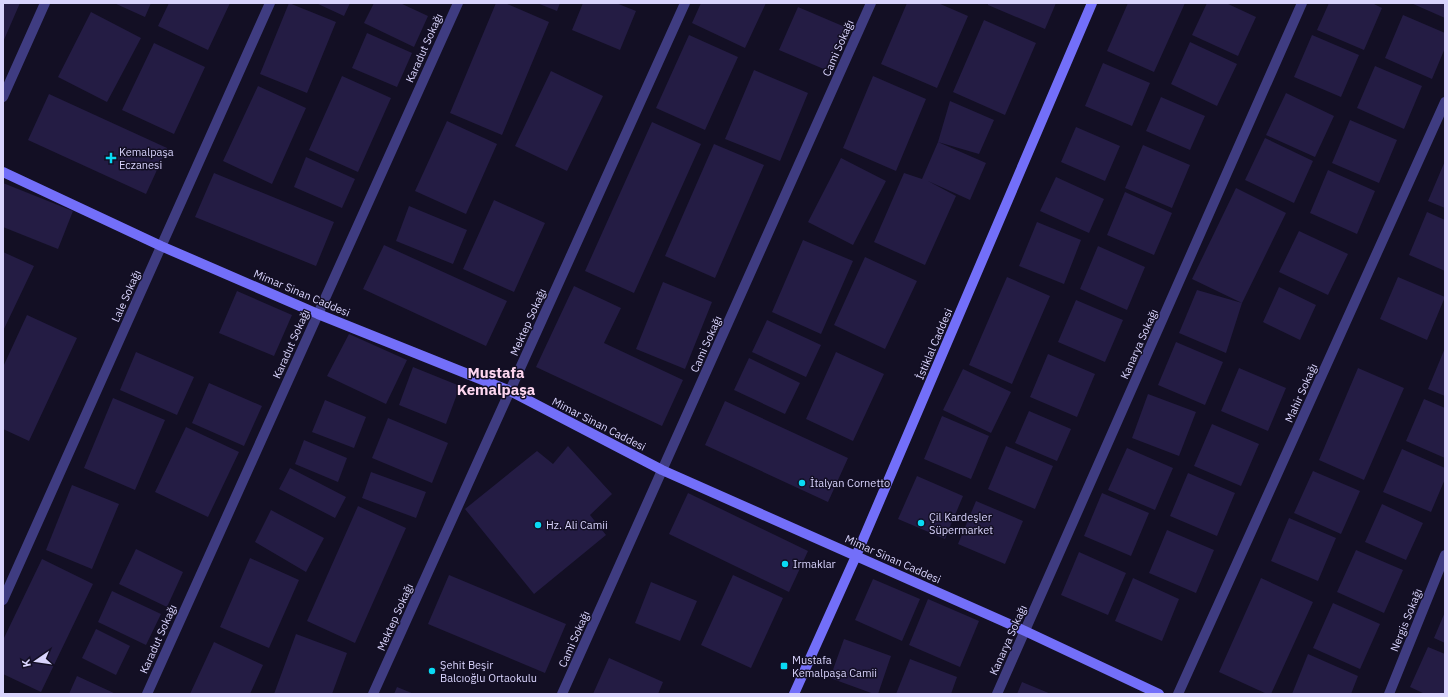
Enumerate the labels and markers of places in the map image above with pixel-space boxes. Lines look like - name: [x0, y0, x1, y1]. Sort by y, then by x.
- place label: Kemalpaşa Eczanesi: [119, 145, 174, 172]
- marker: Kemalpaşa Eczanesi: [106, 153, 116, 163]
- place label: İtalyan Cornetto: [810, 476, 890, 490]
- marker: İtalyan Cornetto: [797, 478, 807, 488]
- place label: Çil Kardeşler Süpermarket: [929, 510, 993, 537]
- place label: Hz. Ali Camii: [546, 518, 608, 532]
- marker: Çil Kardeşler Süpermarket: [916, 518, 926, 528]
- marker: Hz. Ali Camii: [533, 520, 543, 530]
- place label: Irmaklar: [793, 557, 836, 571]
- marker: Irmaklar: [780, 559, 790, 569]
- place label: Mustafa Kemalpaşa Camii: [792, 653, 877, 680]
- place label: Şehit Beşir Balcıoğlu Ortaokulu: [440, 658, 537, 685]
- marker: Mustafa Kemalpaşa Camii: [779, 661, 789, 671]
- marker: Şehit Beşir Balcıoğlu Ortaokulu: [427, 666, 437, 676]

